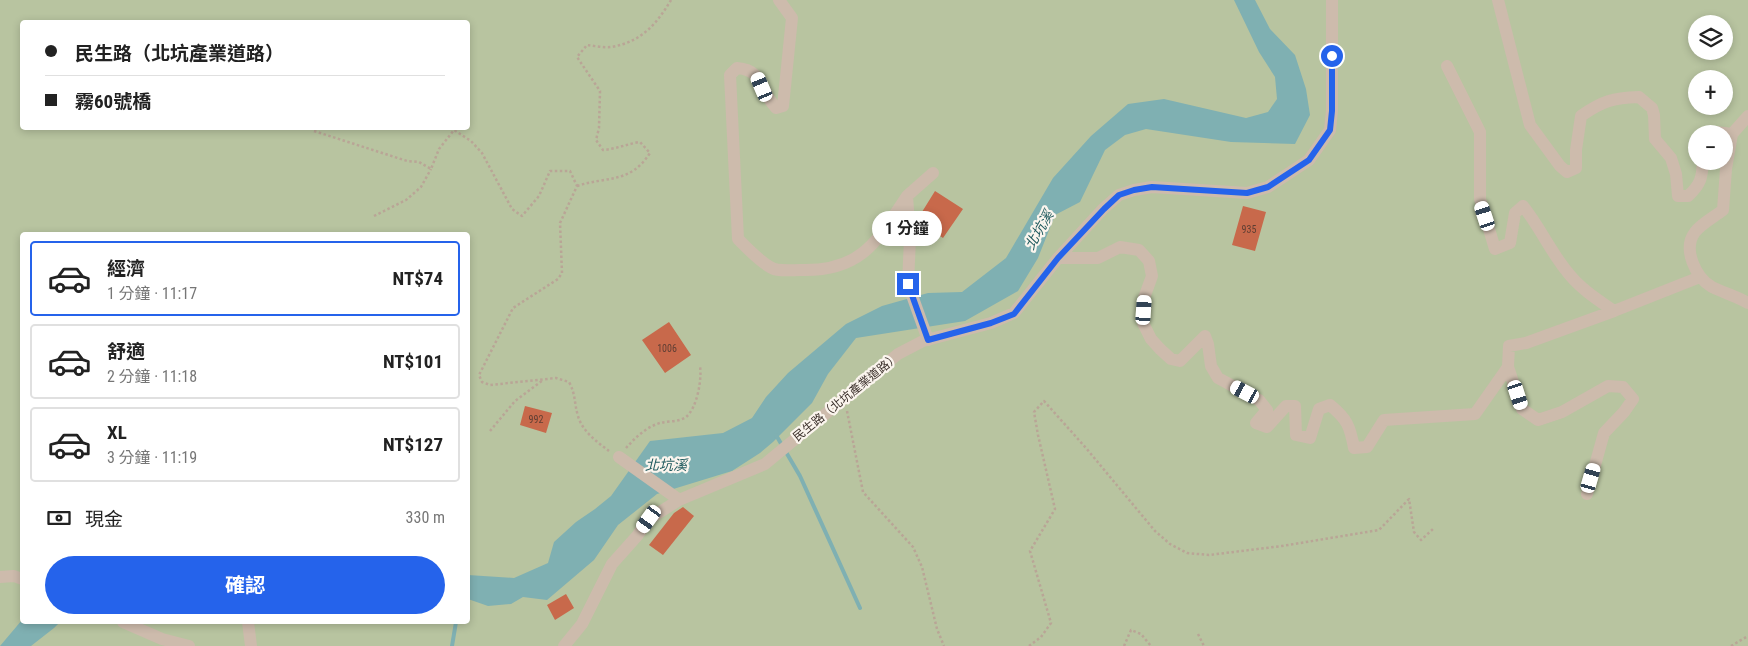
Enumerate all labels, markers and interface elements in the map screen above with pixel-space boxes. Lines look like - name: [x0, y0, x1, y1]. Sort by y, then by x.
- map controls: [1688, 15, 1733, 170]
- button: layers: [1688, 15, 1733, 60]
- text: 民生路（北坑產業道路）: [75, 42, 284, 65]
- route start: [1321, 45, 1343, 67]
- car: [749, 70, 774, 104]
- button: +: [1688, 70, 1733, 115]
- text: 霧60號橋: [75, 90, 151, 113]
- button: −: [1688, 125, 1733, 170]
- car: [1473, 199, 1496, 233]
- water label: 北坑溪: [1022, 206, 1057, 252]
- callout: 1 分鐘: [873, 212, 943, 246]
- text: 1 分鐘: [885, 219, 929, 238]
- house number: 935: [1242, 224, 1256, 235]
- icon: car: [47, 256, 92, 301]
- text: 經濟: [107, 257, 145, 280]
- text: NT$74: [393, 267, 443, 290]
- route end: [897, 273, 919, 295]
- text: 1 分鐘 · 11:17: [107, 284, 197, 303]
- car: [1135, 295, 1152, 325]
- icon: car: [47, 339, 92, 384]
- text: 舒適: [107, 340, 145, 363]
- house number: 1006: [657, 343, 677, 354]
- text: NT$101: [383, 350, 443, 373]
- street label: 民生路（北坑產業道路）: [790, 350, 902, 444]
- text: 2 分鐘 · 11:18: [107, 367, 197, 386]
- car: [1228, 378, 1261, 406]
- car: [1506, 378, 1529, 412]
- house number: 992: [529, 414, 543, 425]
- text: XL: [107, 421, 127, 444]
- icon: car: [47, 422, 92, 467]
- text: NT$127: [383, 433, 443, 456]
- text: 3 分鐘 · 11:19: [107, 448, 197, 467]
- water label: 北坑溪: [645, 457, 689, 473]
- car: [1579, 462, 1602, 494]
- car: [634, 502, 663, 536]
- icon: cash: [45, 504, 73, 532]
- text: 現金: [85, 508, 123, 531]
- text: 330 m: [406, 508, 445, 527]
- button: 確認: [45, 556, 445, 614]

